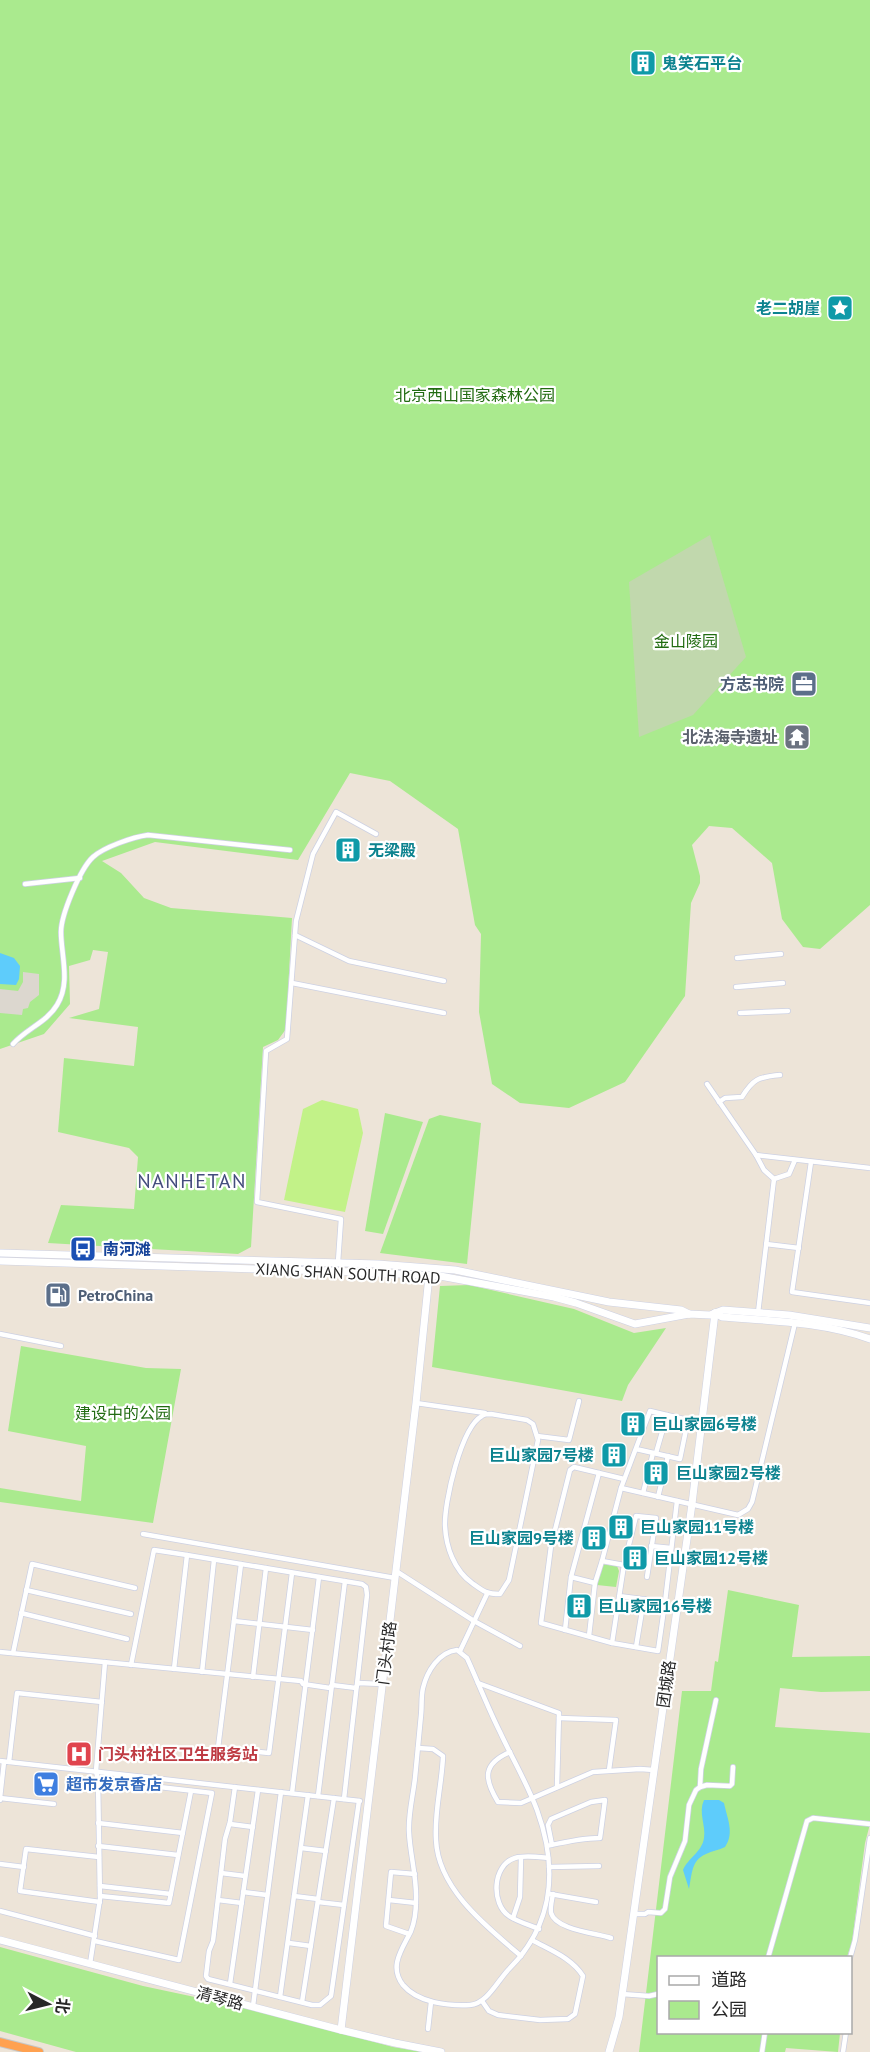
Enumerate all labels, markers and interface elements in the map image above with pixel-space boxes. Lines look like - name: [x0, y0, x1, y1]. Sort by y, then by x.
- building icon: 鬼笑石平台: [628, 48, 658, 78]
- place label: 鬼笑石平台: [662, 53, 742, 73]
- place icon: 老二胡崖: [825, 293, 855, 323]
- place label: 老二胡崖: [756, 298, 820, 318]
- park label: 北京西山国家森林公园: [395, 385, 555, 405]
- park label: 金山陵园: [654, 631, 718, 651]
- office icon: 方志书院: [789, 669, 819, 699]
- place label: 方志书院: [720, 674, 784, 694]
- temple icon: 北法海寺遗址: [782, 722, 812, 752]
- place label: 北法海寺遗址: [682, 727, 778, 747]
- building icon: 无梁殿: [333, 835, 363, 865]
- place label: 无梁殿: [368, 840, 416, 860]
- district label: NANHETAN: [137, 1168, 247, 1194]
- bus stop icon: 南河滩: [68, 1234, 98, 1264]
- place label: 南河滩: [103, 1239, 151, 1259]
- street label: XIANG SHAN SOUTH ROAD: [255, 1258, 441, 1288]
- fuel station icon: PetroChina: [43, 1280, 73, 1310]
- place label: PetroChina: [78, 1285, 153, 1305]
- park label: 建设中的公园: [75, 1403, 171, 1423]
- building icon: 巨山家园6号楼: [618, 1409, 648, 1439]
- place label: 巨山家园6号楼: [652, 1414, 757, 1434]
- building icon: 巨山家园7号楼: [599, 1440, 629, 1470]
- place label: 巨山家园7号楼: [489, 1445, 594, 1465]
- building icon: 巨山家园2号楼: [641, 1458, 671, 1488]
- place label: 巨山家园2号楼: [676, 1463, 781, 1483]
- building icon: 巨山家园11号楼: [606, 1512, 636, 1542]
- place label: 巨山家园11号楼: [640, 1517, 754, 1537]
- building icon: 巨山家园9号楼: [579, 1523, 609, 1553]
- place label: 巨山家园9号楼: [469, 1528, 574, 1548]
- building icon: 巨山家园12号楼: [620, 1543, 650, 1573]
- place label: 巨山家园12号楼: [654, 1548, 768, 1568]
- building icon: 巨山家园16号楼: [564, 1591, 594, 1621]
- place label: 巨山家园16号楼: [598, 1596, 712, 1616]
- street label: 门头村路: [372, 1620, 400, 1686]
- street label: 团城路: [653, 1659, 679, 1709]
- hospital icon: 门头村社区卫生服务站: [64, 1739, 94, 1769]
- place label: 门头村社区卫生服务站: [98, 1744, 258, 1764]
- supermarket icon: 超市发京香店: [31, 1769, 61, 1799]
- place label: 超市发京香店: [66, 1774, 162, 1794]
- legend: [657, 1956, 852, 2034]
- text: 道路: [711, 1968, 747, 1991]
- north arrow: [18, 1974, 78, 2034]
- street label: 清琴路: [194, 1982, 246, 2014]
- text: 北: [52, 1997, 74, 2015]
- text: 公园: [711, 1998, 747, 2021]

